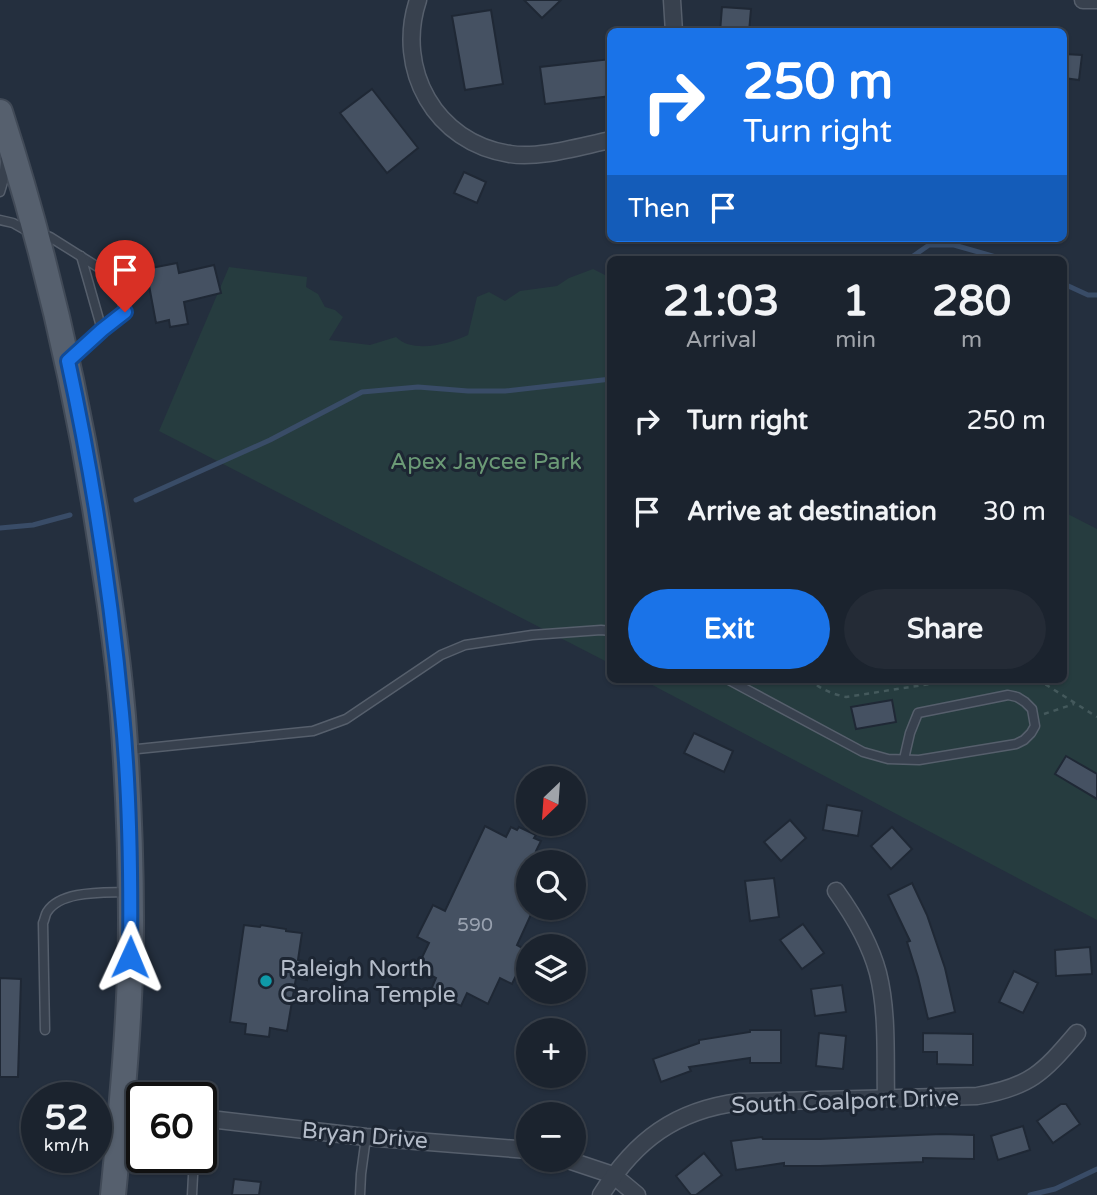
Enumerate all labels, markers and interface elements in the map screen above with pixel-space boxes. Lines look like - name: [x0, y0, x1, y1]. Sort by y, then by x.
- text: 250 m: [743, 53, 893, 112]
- icon: right: [628, 56, 719, 147]
- text: Turn right: [743, 113, 892, 151]
- icon: arrive: [704, 189, 742, 227]
- text: Then: [628, 193, 690, 224]
- pin: [95, 240, 155, 312]
- icon: arrive: [106, 251, 144, 289]
- text: 21:03: [663, 276, 779, 327]
- text: 1: [842, 276, 869, 327]
- text: 280: [932, 276, 1011, 327]
- text: Arrival: [686, 326, 757, 354]
- text: min: [835, 326, 876, 354]
- text: m: [961, 326, 982, 354]
- icon: right: [628, 402, 666, 440]
- text: Turn right: [687, 405, 808, 436]
- text: 250 m: [966, 405, 1046, 436]
- park label: Apex Jaycee Park: [390, 448, 582, 476]
- icon: arrive: [628, 493, 666, 531]
- text: Arrive at destination: [687, 496, 937, 527]
- text: 30 m: [983, 496, 1046, 527]
- button: Exit: [628, 589, 830, 669]
- button: Share: [844, 589, 1046, 669]
- north arrow: [516, 766, 586, 836]
- map controls: [516, 766, 586, 1172]
- button: search: [516, 850, 586, 920]
- house number: 590: [457, 914, 493, 936]
- position arrow: [93, 920, 167, 994]
- button: layers: [516, 934, 586, 1004]
- place label: Raleigh North Carolina Temple: [280, 955, 456, 1009]
- marker: Raleigh North Carolina Temple: [258, 973, 274, 989]
- button: +: [516, 1018, 586, 1088]
- speed limit sign: 60: [126, 1082, 217, 1173]
- street label: South Coalport Drive: [731, 1084, 959, 1120]
- text: 52: [45, 1097, 88, 1139]
- button: −: [516, 1102, 586, 1172]
- street label: Bryan Drive: [301, 1117, 429, 1155]
- text: km/h: [44, 1134, 89, 1156]

